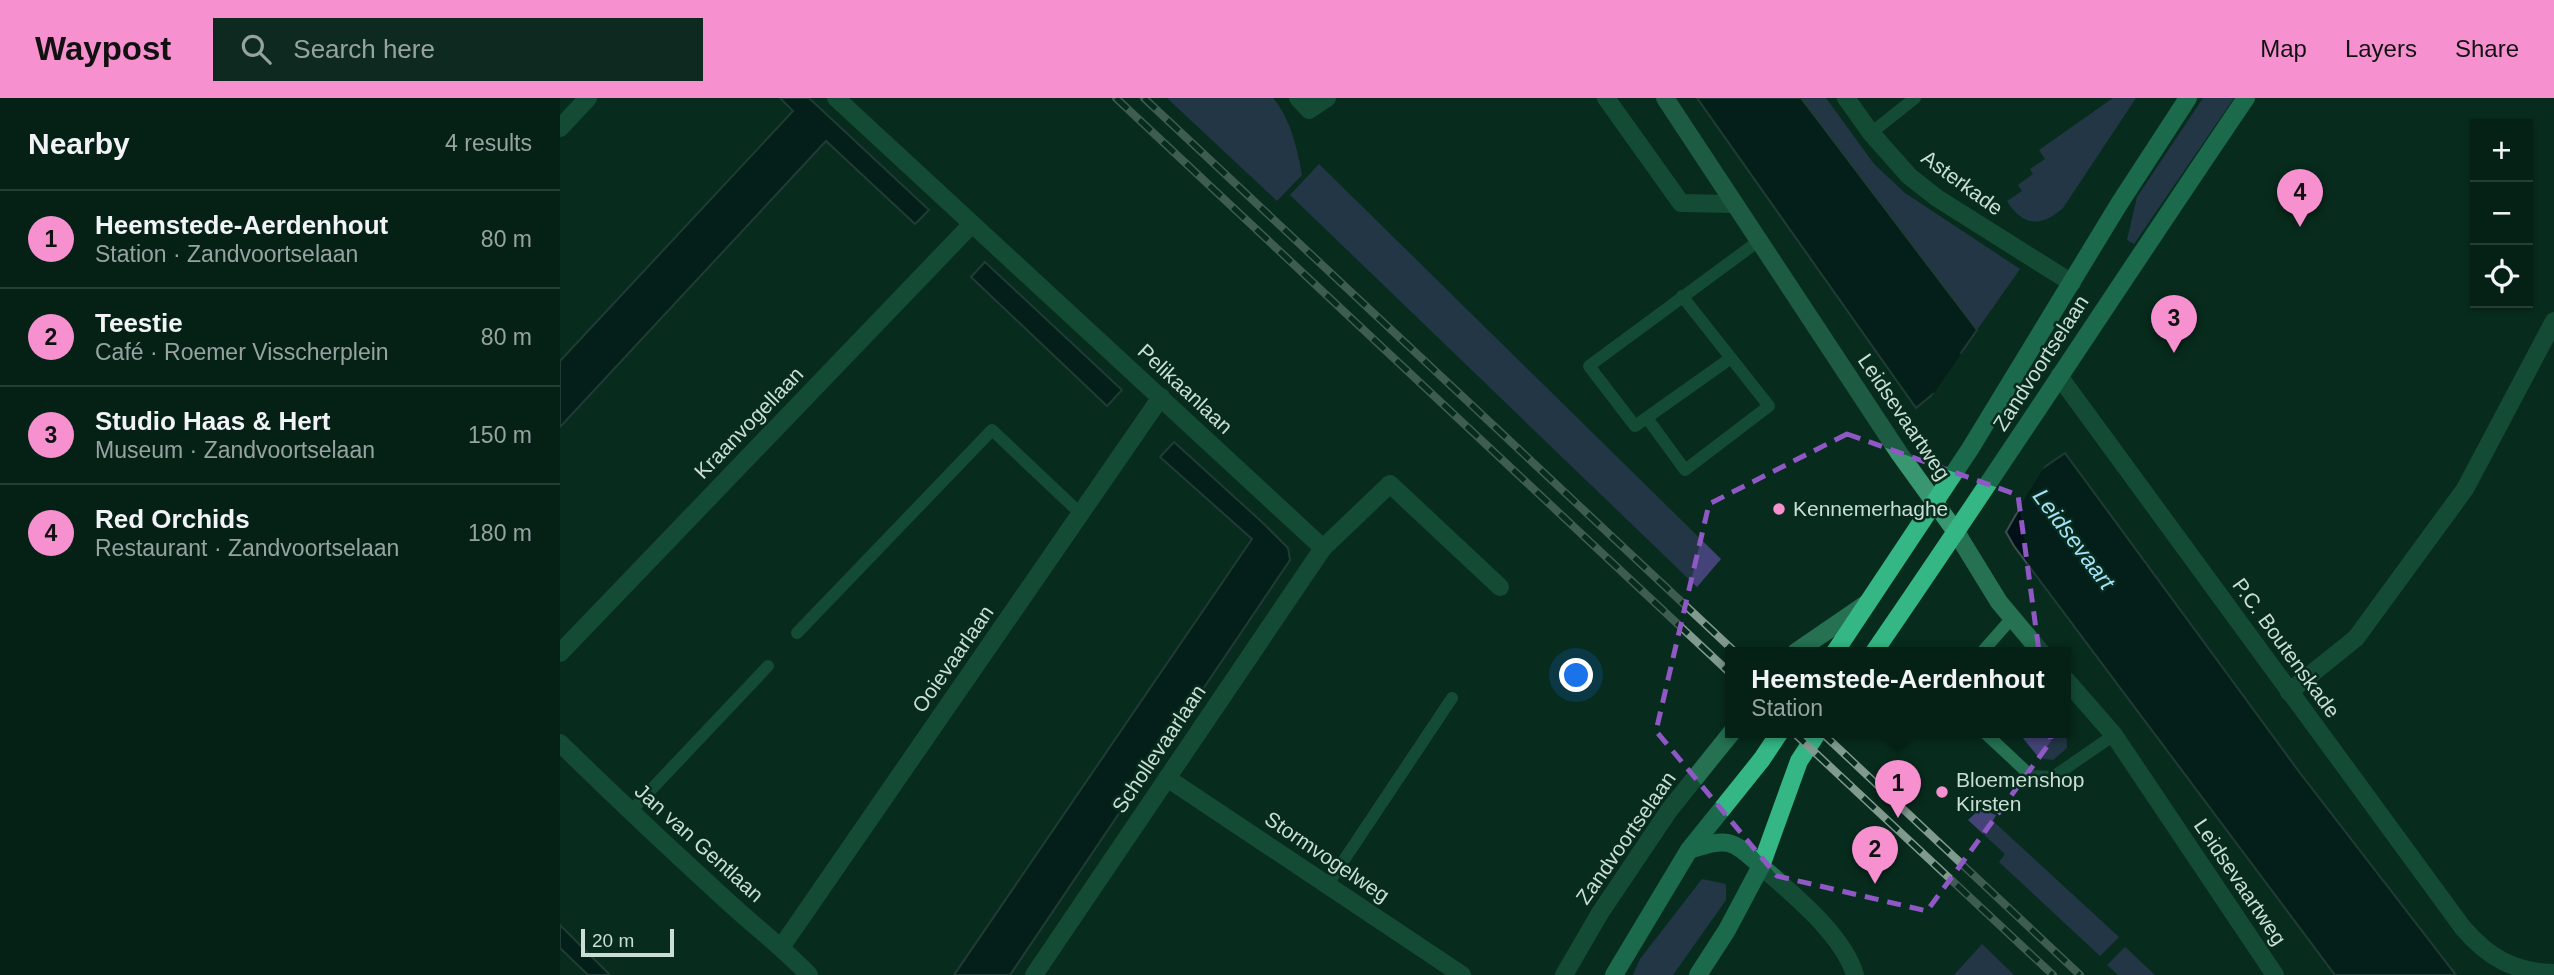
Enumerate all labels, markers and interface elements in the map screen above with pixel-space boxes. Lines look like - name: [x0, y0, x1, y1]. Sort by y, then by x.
- search box: [213, 18, 703, 81]
- text: Waypost: [35, 30, 171, 67]
- icon: search: [237, 30, 275, 68]
- text: Search here: [293, 34, 435, 64]
- text: Map: [2260, 35, 2307, 62]
- text: Layers: [2345, 35, 2417, 62]
- text: Share: [2455, 35, 2519, 62]
- map controls: [2470, 119, 2533, 308]
- button: +: [2470, 119, 2533, 182]
- text: Nearby: [28, 127, 130, 160]
- text: 4 results: [445, 130, 532, 156]
- street label: Asterkade: [1917, 146, 2007, 220]
- pin: 4: [2277, 169, 2323, 227]
- button: −: [2470, 182, 2533, 245]
- text: Heemstede-Aerdenhout: [95, 210, 388, 240]
- text: 1: [45, 226, 57, 252]
- text: 80 m: [481, 226, 532, 252]
- text: Station · Zandvoortselaan: [95, 241, 358, 267]
- button: locate: [2470, 245, 2533, 308]
- street label: Zandvoortselaan: [1988, 291, 2093, 435]
- pin: 3: [2151, 295, 2197, 353]
- text: Teestie: [95, 308, 183, 338]
- text: 2: [45, 324, 57, 350]
- text: 80 m: [481, 324, 532, 350]
- text: Café · Roemer Visscherplein: [95, 339, 389, 365]
- street label: Pelikaanlaan: [1134, 339, 1237, 438]
- street label: Leidsevaartweg: [1854, 349, 1955, 484]
- street label: Kraanvogellaan: [690, 362, 808, 483]
- text: Studio Haas & Hert: [95, 406, 331, 436]
- text: 3: [45, 422, 57, 448]
- text: 150 m: [468, 422, 532, 448]
- text: Museum · Zandvoortselaan: [95, 437, 375, 463]
- water label: Leidsevaart: [2028, 484, 2121, 596]
- place label: Kennemerhaghe: [1793, 497, 1948, 520]
- marker: Kennemerhaghe: [1771, 501, 1787, 517]
- text: Red Orchids: [95, 504, 250, 534]
- text: 4: [45, 520, 57, 546]
- text: 180 m: [468, 520, 532, 546]
- text: Restaurant · Zandvoortselaan: [95, 535, 399, 561]
- street label: P.C. Boutenskade: [2228, 574, 2345, 722]
- street label: Ooievaarlaan: [907, 601, 998, 716]
- popup: [1725, 647, 2071, 738]
- your location: [1559, 658, 1593, 692]
- text: Heemstede-Aerdenhout: [1751, 664, 2045, 694]
- street label: Schollevaarlaan: [1107, 680, 1210, 817]
- text: Station: [1751, 695, 1823, 721]
- pin: 1: [1875, 760, 1921, 818]
- street label: Zandvoortselaan: [1571, 767, 1680, 908]
- place label: Bloemenshop Kirsten: [1956, 768, 2084, 815]
- street label: Jan van Gentlaan: [630, 779, 768, 906]
- marker: Bloemenshop Kirsten: [1934, 784, 1950, 800]
- street label: Stormvogelweg: [1261, 807, 1394, 907]
- street label: Leidsevaartweg: [2190, 814, 2291, 949]
- pin: 2: [1852, 826, 1898, 884]
- scale bar: [581, 926, 674, 958]
- text: 20 m: [592, 930, 634, 951]

